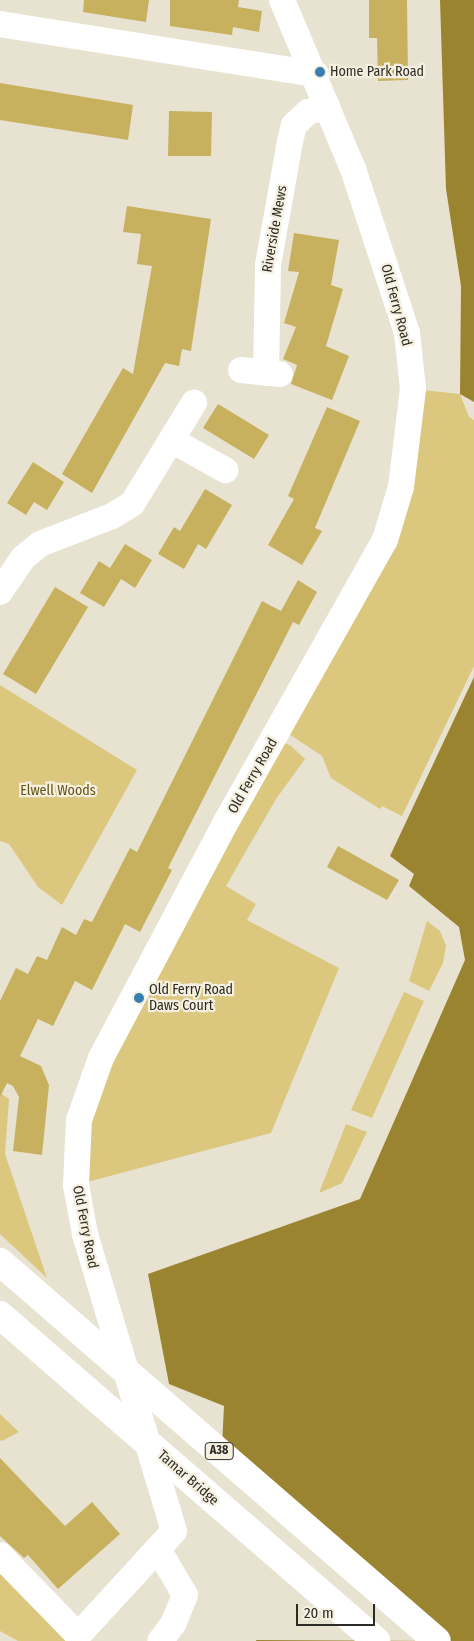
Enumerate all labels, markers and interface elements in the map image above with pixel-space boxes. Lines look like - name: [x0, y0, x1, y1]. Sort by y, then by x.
- place label: Home Park Road: [330, 64, 424, 80]
- marker: Home Park Road: [314, 66, 326, 78]
- street label: Riverside Mews: [259, 184, 291, 274]
- street label: Old Ferry Road: [377, 262, 415, 348]
- street label: Old Ferry Road: [225, 735, 281, 817]
- park label: Elwell Woods: [20, 783, 96, 799]
- place label: Old Ferry Road Daws Court: [149, 982, 233, 1014]
- marker: Old Ferry Road Daws Court: [133, 992, 145, 1004]
- street label: Old Ferry Road: [69, 1184, 101, 1270]
- road number: A38: [204, 1442, 234, 1460]
- street label: Tamar Bridge: [154, 1447, 222, 1509]
- scale bar: [299, 1594, 378, 1626]
- text: 20 m: [304, 1604, 334, 1622]

